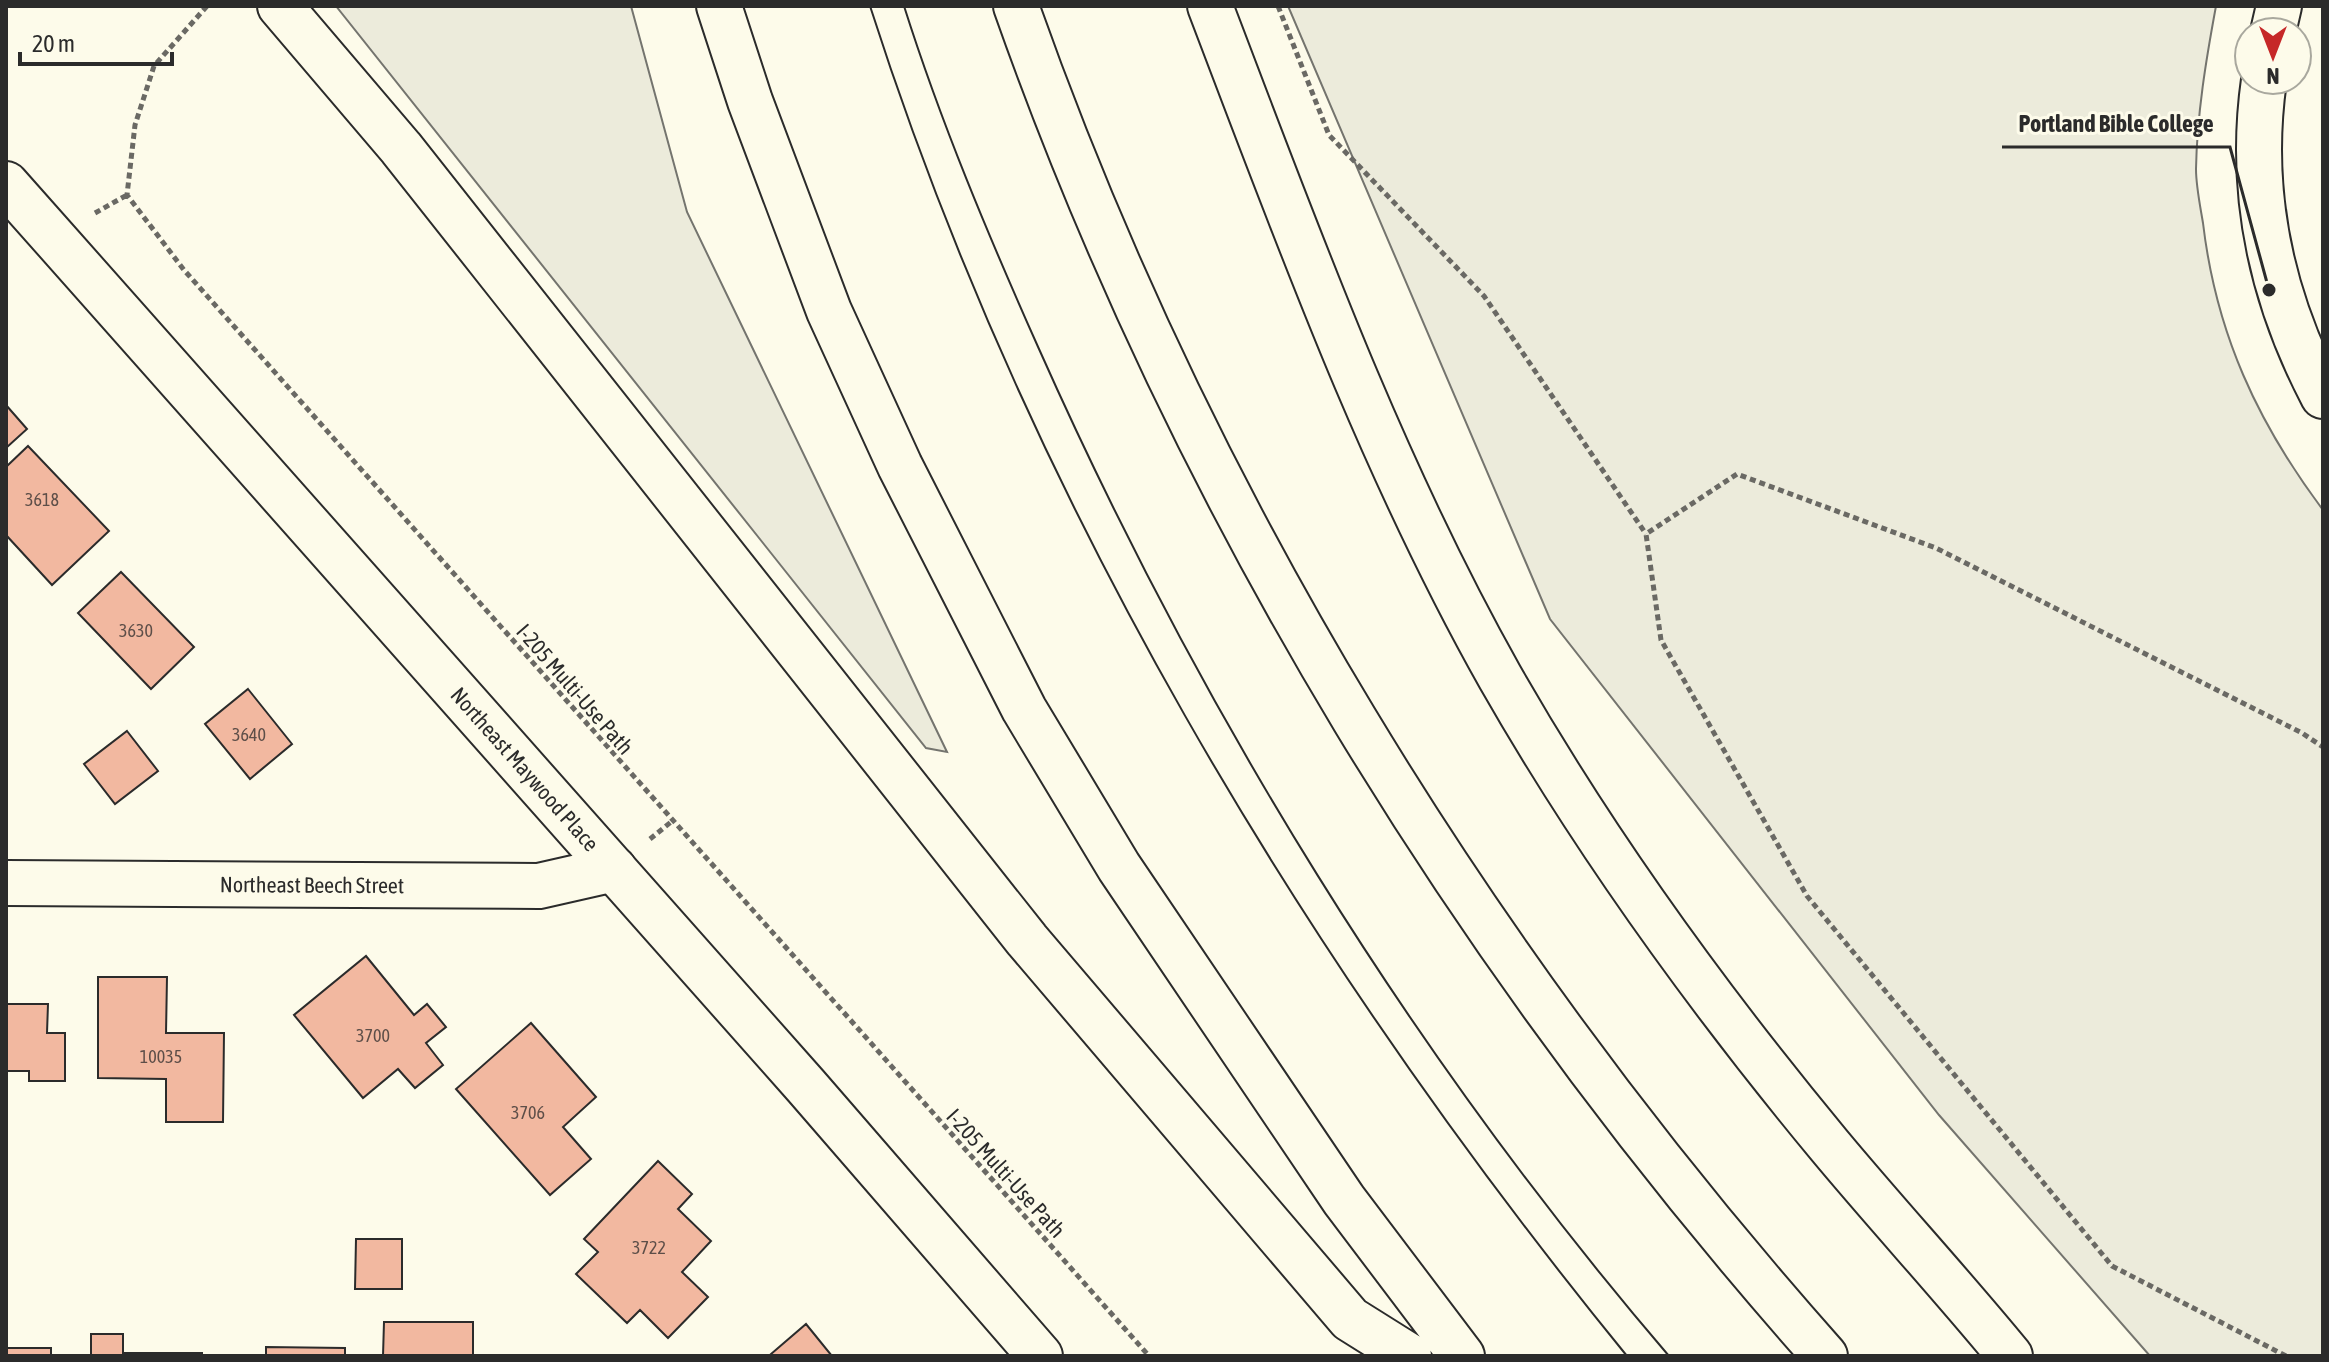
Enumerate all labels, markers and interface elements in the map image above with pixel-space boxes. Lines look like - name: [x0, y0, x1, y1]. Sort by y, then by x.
- scale bar: [20, 16, 172, 66]
- north arrow: [2233, 16, 2313, 96]
- text: 20 m: [32, 30, 75, 57]
- text: N: [2267, 63, 2279, 89]
- callout: Portland Bible College: [2002, 99, 2230, 147]
- text: Portland Bible College: [2018, 110, 2214, 137]
- house number: 3618: [25, 489, 59, 510]
- street label: I-205 Multi-Use Path: [511, 618, 639, 760]
- house number: 3630: [119, 620, 153, 641]
- street label: Northeast Maywood Place: [445, 682, 604, 856]
- house number: 3640: [232, 724, 266, 745]
- street label: Northeast Beech Street: [220, 871, 404, 898]
- house number: 3700: [356, 1025, 390, 1046]
- house number: 10035: [140, 1046, 182, 1067]
- house number: 3706: [511, 1102, 545, 1123]
- street label: I-205 Multi-Use Path: [941, 1103, 1071, 1243]
- house number: 3722: [632, 1237, 666, 1258]

